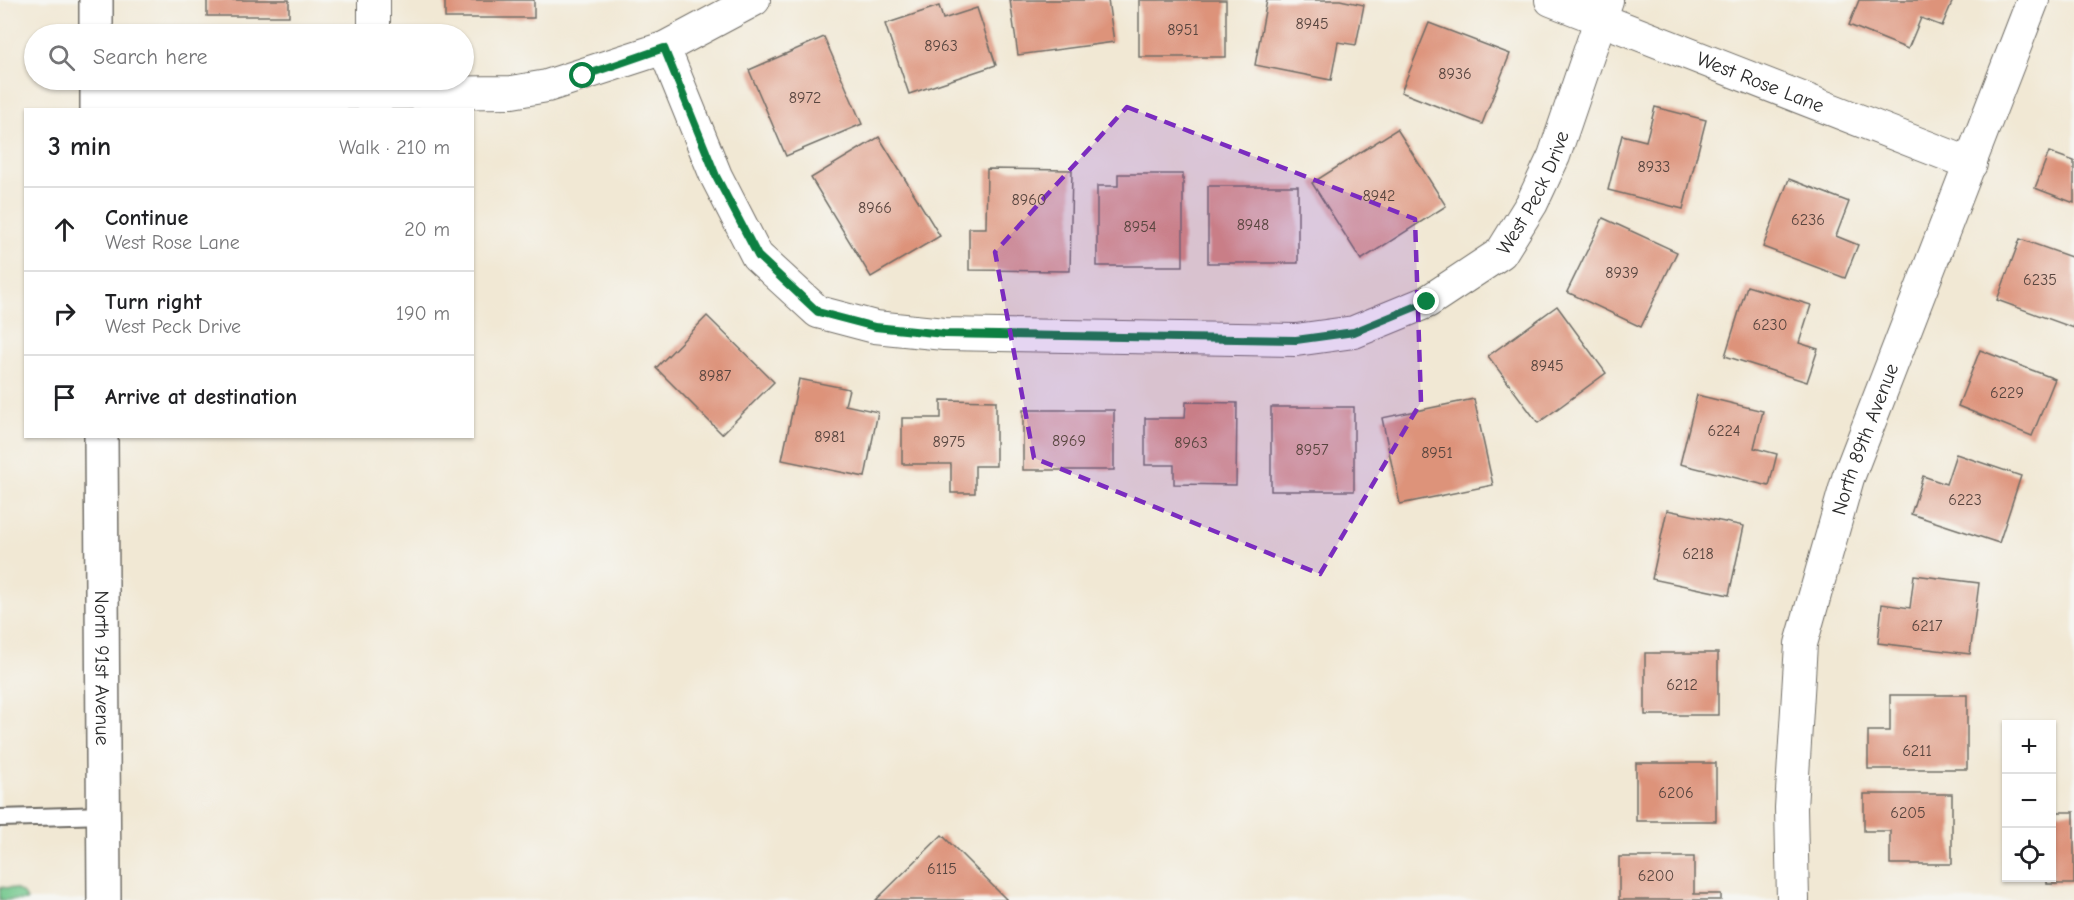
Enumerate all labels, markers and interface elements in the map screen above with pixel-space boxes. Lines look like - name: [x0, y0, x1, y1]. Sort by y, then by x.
- house number: 8945: [1295, 15, 1329, 33]
- house number: 8951: [1167, 21, 1199, 39]
- search box: [24, 24, 474, 90]
- house number: 8963: [924, 37, 958, 55]
- icon: search: [45, 41, 78, 74]
- text: Search here: [93, 44, 208, 70]
- street label: West Rose Lane: [1693, 47, 1827, 118]
- route start: [569, 62, 595, 88]
- house number: 8936: [1438, 65, 1472, 83]
- house number: 8972: [789, 89, 821, 107]
- street label: West Peck Drive: [1492, 128, 1574, 259]
- text: 3 min: [48, 132, 111, 162]
- text: Walk · 210 m: [339, 136, 450, 159]
- house number: 8933: [1638, 158, 1670, 176]
- house number: 8942: [1363, 187, 1395, 205]
- house number: 8960: [1011, 191, 1047, 209]
- house number: 8966: [858, 199, 892, 217]
- text: Continue: [105, 205, 188, 231]
- house number: 6236: [1791, 211, 1825, 229]
- icon: ahead: [48, 213, 81, 246]
- house number: 8948: [1237, 216, 1269, 234]
- text: 20 m: [404, 218, 450, 241]
- house number: 8954: [1123, 218, 1157, 236]
- text: West Rose Lane: [105, 231, 240, 254]
- house number: 8939: [1605, 264, 1639, 282]
- house number: 6235: [2023, 271, 2057, 289]
- route end: [1413, 288, 1439, 314]
- text: Turn right: [105, 289, 202, 315]
- icon: right: [48, 297, 81, 330]
- text: 190 m: [396, 302, 450, 325]
- text: West Peck Drive: [105, 315, 241, 338]
- house number: 6230: [1753, 316, 1787, 334]
- house number: 8945: [1530, 357, 1564, 375]
- street label: North 89th Avenue: [1827, 360, 1903, 518]
- house number: 8987: [699, 367, 732, 385]
- icon: arrive: [48, 381, 81, 414]
- text: Arrive at destination: [105, 384, 297, 410]
- house number: 6229: [1990, 384, 2024, 402]
- house number: 6224: [1707, 422, 1741, 440]
- house number: 8981: [814, 428, 846, 446]
- house number: 8969: [1052, 432, 1086, 450]
- house number: 8975: [933, 433, 965, 451]
- house number: 8963: [1174, 434, 1208, 452]
- house number: 8957: [1296, 441, 1329, 459]
- house number: 8951: [1421, 444, 1453, 462]
- house number: 6223: [1948, 491, 1982, 509]
- house number: 6218: [1682, 545, 1714, 563]
- street label: North 91st Avenue: [90, 590, 114, 746]
- house number: 6217: [1912, 617, 1943, 635]
- house number: 6212: [1666, 676, 1698, 694]
- map controls: [2002, 720, 2056, 882]
- button: +: [2002, 720, 2056, 774]
- house number: 6211: [1902, 742, 1932, 760]
- button: −: [2002, 774, 2056, 828]
- house number: 6206: [1658, 784, 1694, 802]
- house number: 6205: [1890, 804, 1926, 822]
- button: locate: [2002, 828, 2056, 882]
- house number: 6115: [927, 860, 957, 878]
- house number: 6200: [1638, 867, 1674, 885]

